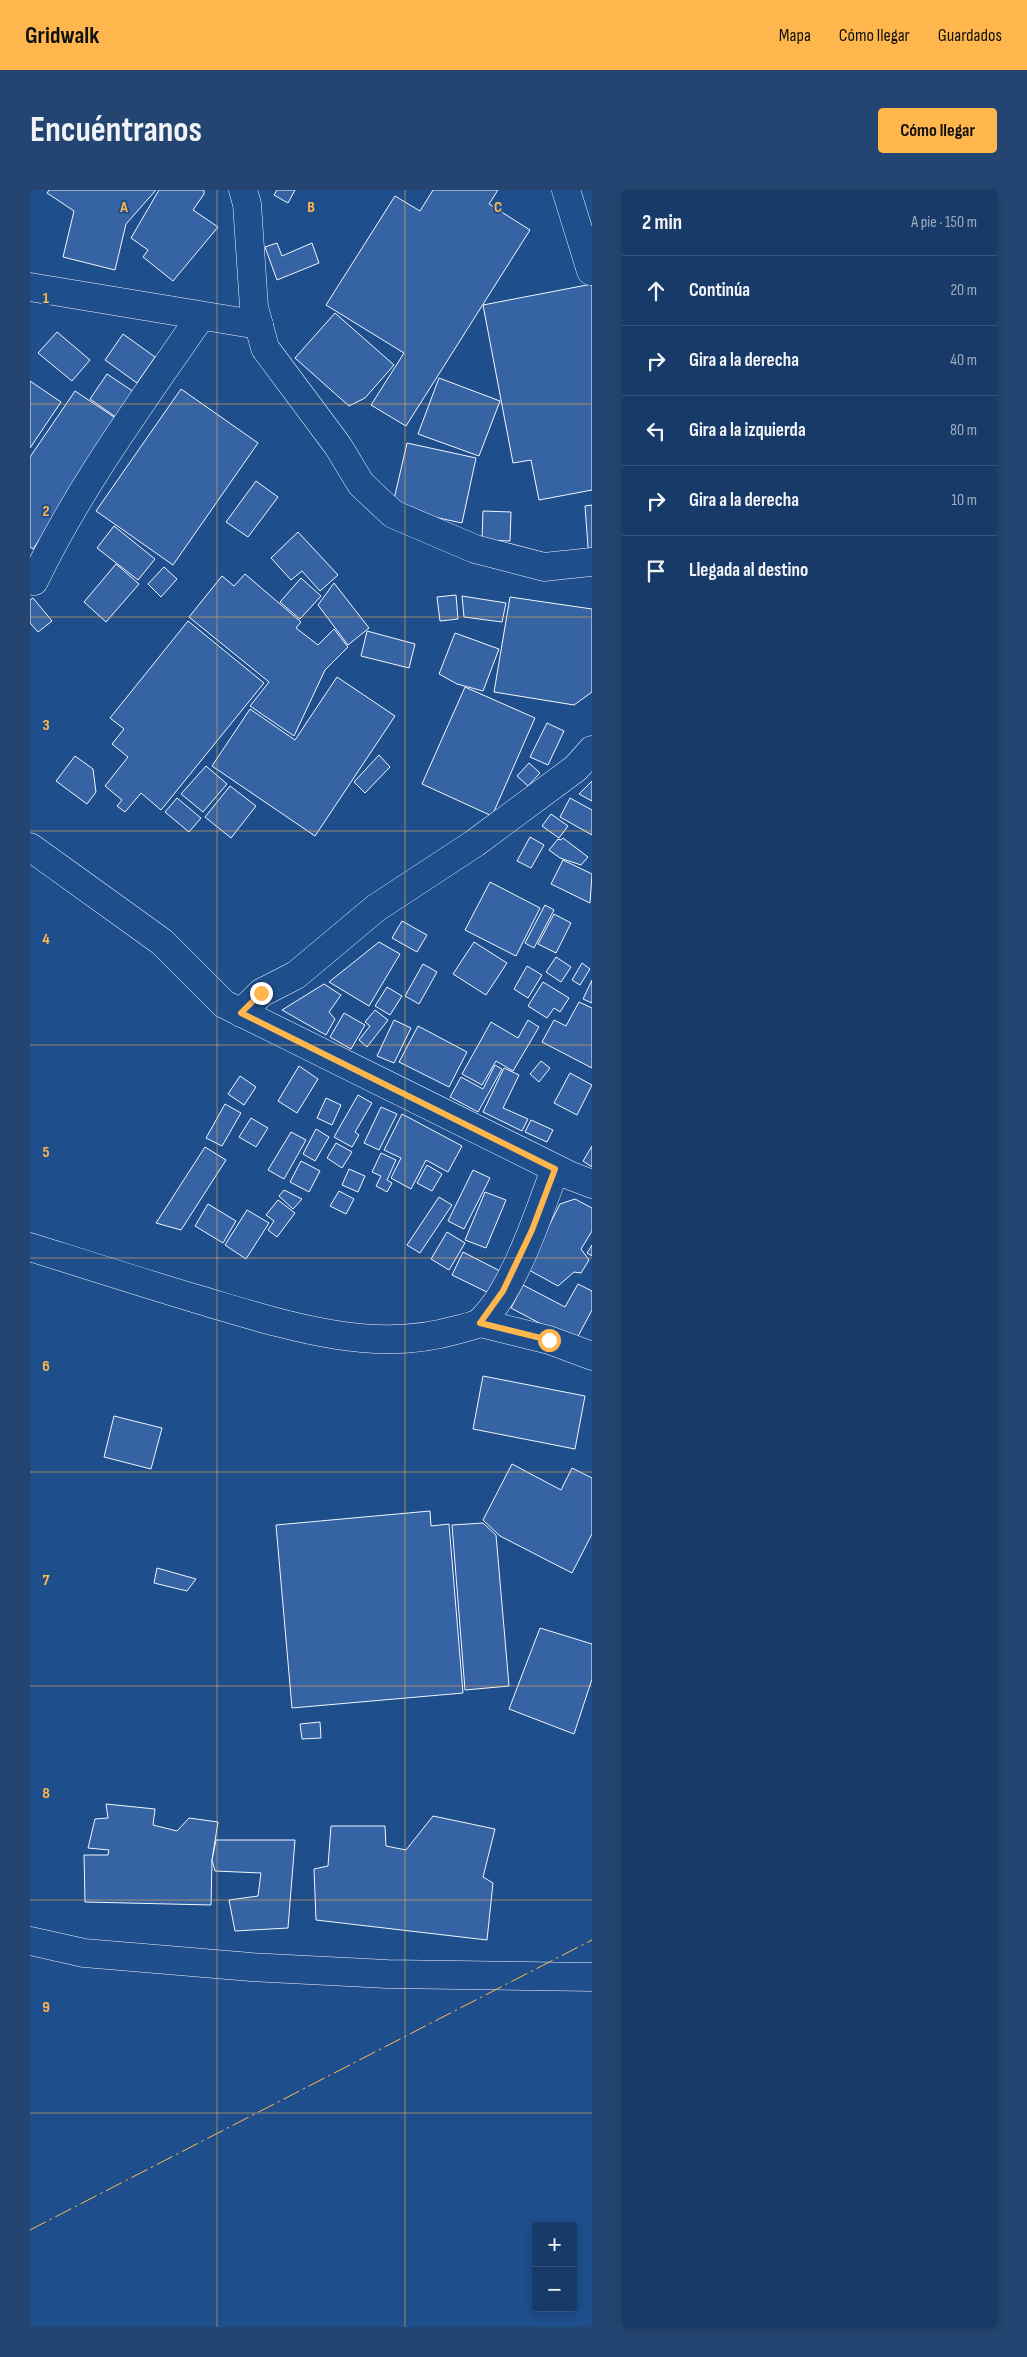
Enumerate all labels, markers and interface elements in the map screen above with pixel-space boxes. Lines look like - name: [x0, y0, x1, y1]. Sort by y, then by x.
- text: Gridwalk: [25, 21, 99, 50]
- text: Mapa: [779, 25, 811, 46]
- text: Cómo llegar: [839, 25, 910, 46]
- text: Guardados: [938, 25, 1002, 46]
- button: Cómo llegar: [878, 108, 997, 153]
- text: Encuéntranos: [30, 109, 202, 152]
- text: A: [119, 198, 128, 217]
- text: B: [307, 198, 315, 217]
- text: C: [494, 198, 502, 217]
- text: 2 min: [642, 210, 682, 235]
- text: A pie · 150 m: [911, 213, 977, 232]
- icon: ahead: [642, 277, 670, 305]
- text: Continúa: [689, 279, 750, 302]
- text: 20 m: [950, 281, 977, 300]
- text: 1: [43, 289, 50, 308]
- icon: right: [642, 347, 670, 375]
- text: Gira a la derecha: [689, 349, 799, 372]
- text: 40 m: [950, 351, 977, 370]
- icon: left: [642, 417, 670, 445]
- text: Gira a la izquierda: [689, 419, 806, 442]
- text: 80 m: [950, 421, 977, 440]
- icon: right: [642, 487, 670, 515]
- text: Gira a la derecha: [689, 489, 799, 512]
- text: 10 m: [951, 491, 977, 510]
- text: 2: [42, 502, 50, 521]
- icon: arrive: [642, 557, 670, 585]
- text: Llegada al destino: [689, 559, 808, 582]
- text: 3: [42, 716, 50, 735]
- text: 4: [42, 930, 50, 949]
- route end: [250, 982, 273, 1005]
- text: 5: [42, 1143, 50, 1162]
- route start: [538, 1329, 561, 1352]
- text: 6: [42, 1357, 50, 1376]
- text: 7: [43, 1571, 50, 1590]
- text: 8: [42, 1784, 50, 1803]
- text: 9: [42, 1998, 50, 2017]
- map controls: [532, 2222, 577, 2312]
- button: +: [532, 2222, 577, 2267]
- button: −: [532, 2267, 577, 2312]

